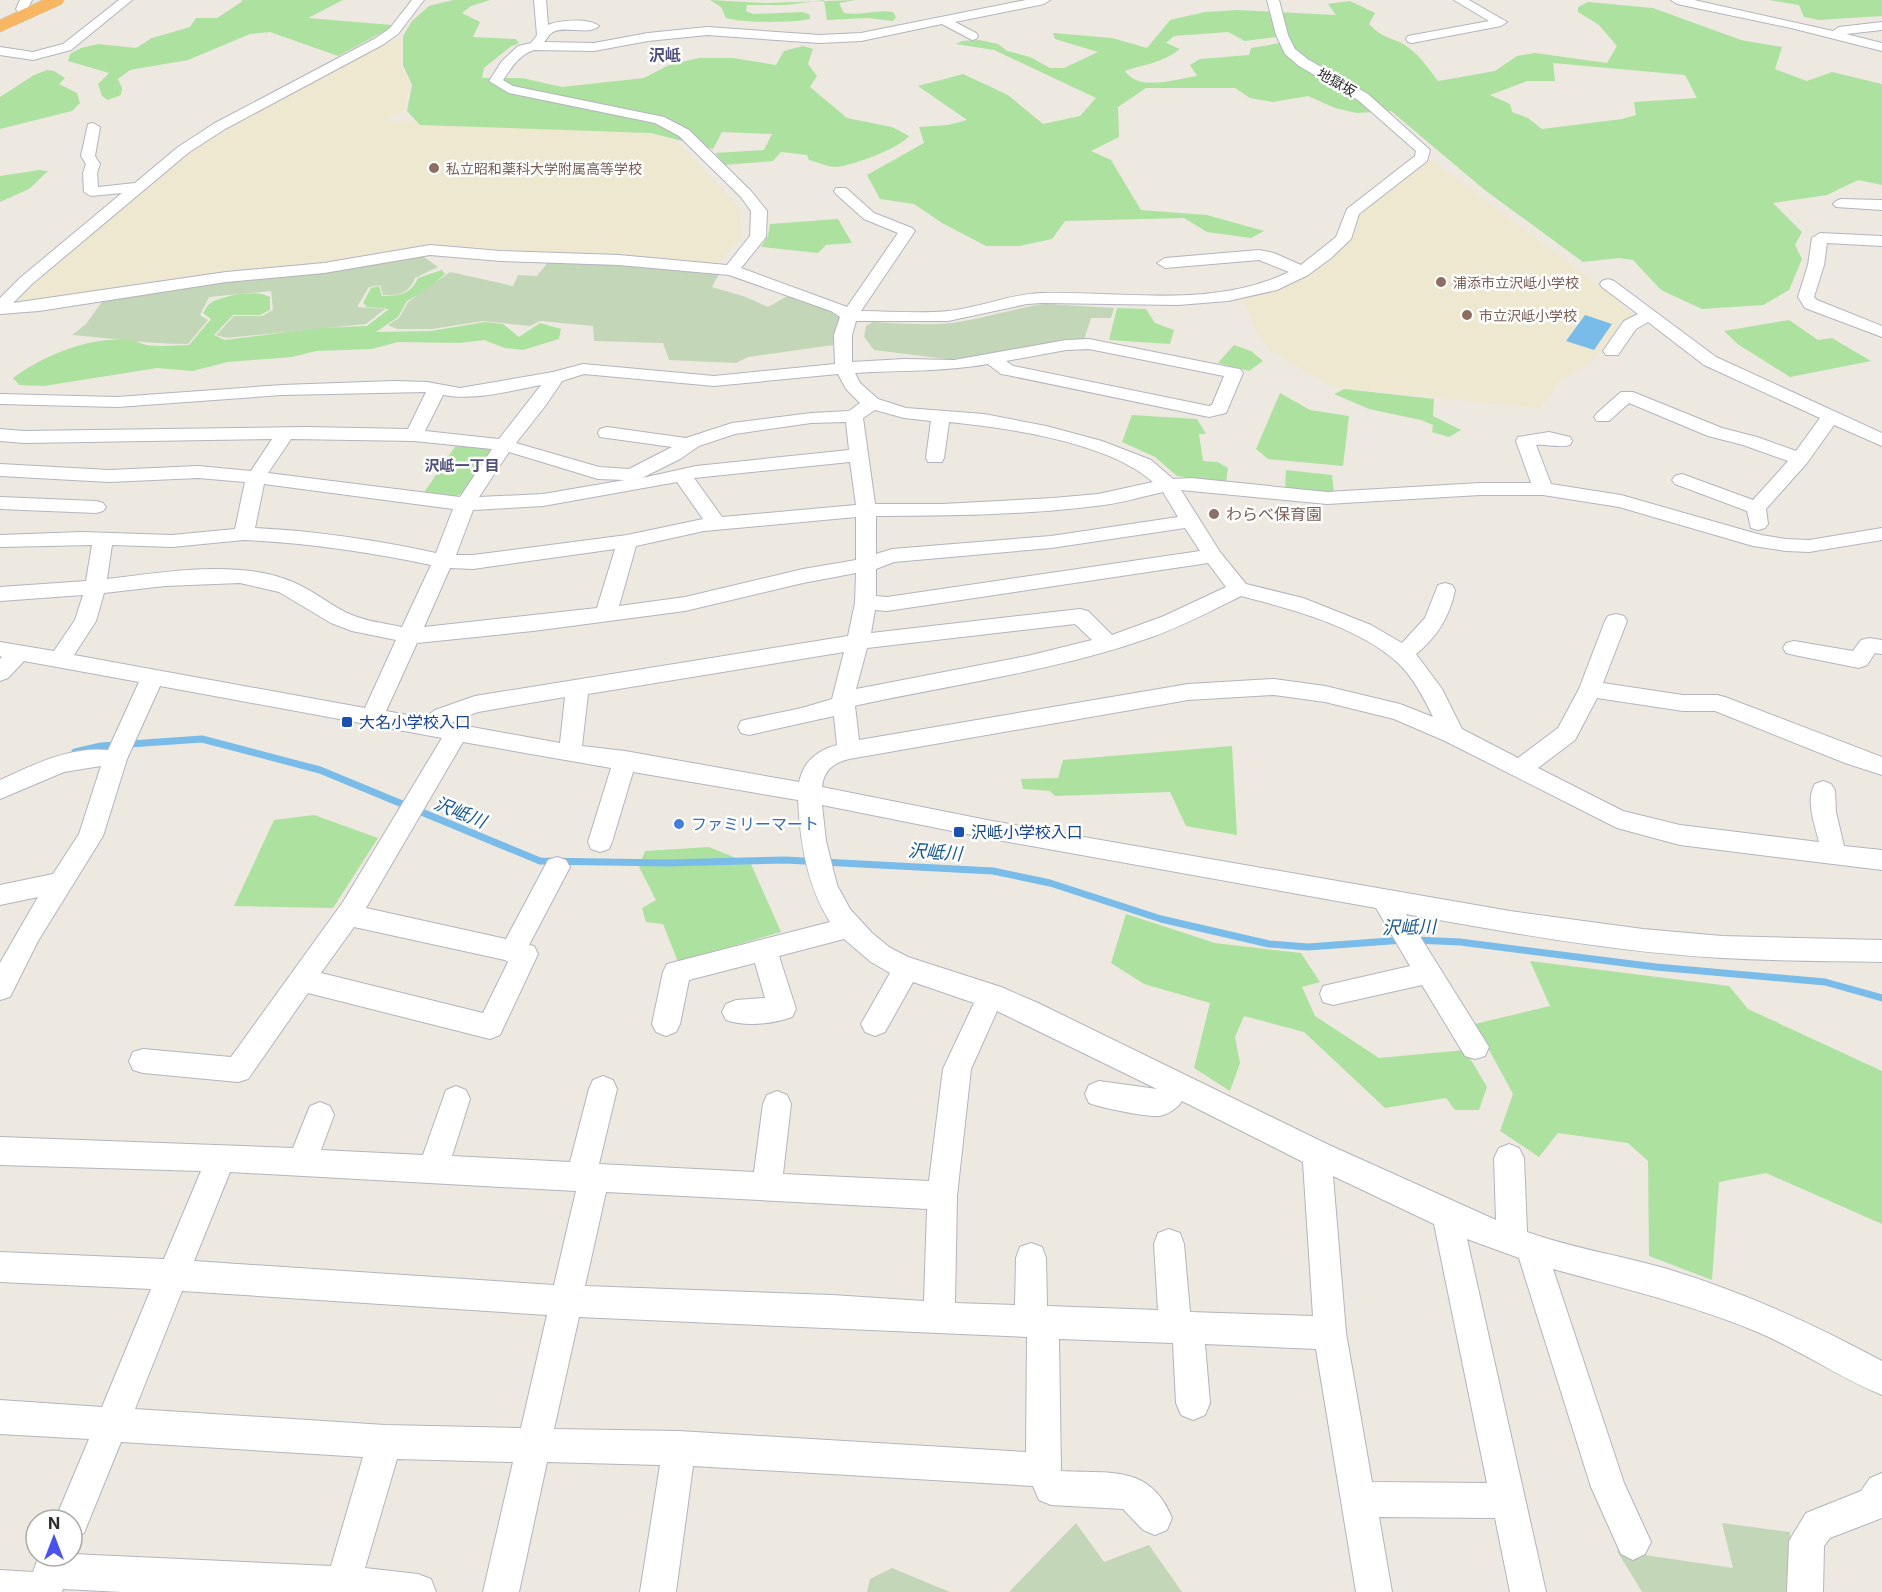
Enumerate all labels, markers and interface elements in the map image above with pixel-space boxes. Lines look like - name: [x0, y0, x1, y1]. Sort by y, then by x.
- district label: 沢岻: [649, 45, 681, 65]
- street label: 地獄坂: [1315, 64, 1359, 100]
- place label: 私立昭和薬科大学附属高等学校: [446, 160, 642, 177]
- marker: 私立昭和薬科大学附属高等学校: [427, 161, 441, 175]
- place label: 浦添市立沢岻小学校: [1453, 274, 1579, 291]
- marker: 浦添市立沢岻小学校: [1434, 275, 1448, 289]
- place label: 市立沢岻小学校: [1479, 307, 1577, 324]
- marker: 市立沢岻小学校: [1460, 308, 1474, 322]
- district label: 沢岻一丁目: [424, 456, 500, 475]
- place label: わらべ保育園: [1226, 504, 1322, 524]
- marker: わらべ保育園: [1207, 507, 1221, 521]
- place label: 大名小学校入口: [359, 712, 471, 732]
- marker: 大名小学校入口: [340, 715, 354, 729]
- water label: 沢岻川: [431, 792, 491, 833]
- place label: ファミリーマート: [691, 814, 819, 834]
- marker: ファミリーマート: [672, 817, 686, 831]
- place label: 沢岻小学校入口: [971, 822, 1083, 842]
- marker: 沢岻小学校入口: [952, 825, 966, 839]
- water label: 沢岻川: [907, 840, 965, 864]
- water label: 沢岻川: [1382, 916, 1438, 938]
- north arrow: [24, 1508, 84, 1568]
- text: N: [48, 1513, 60, 1533]

